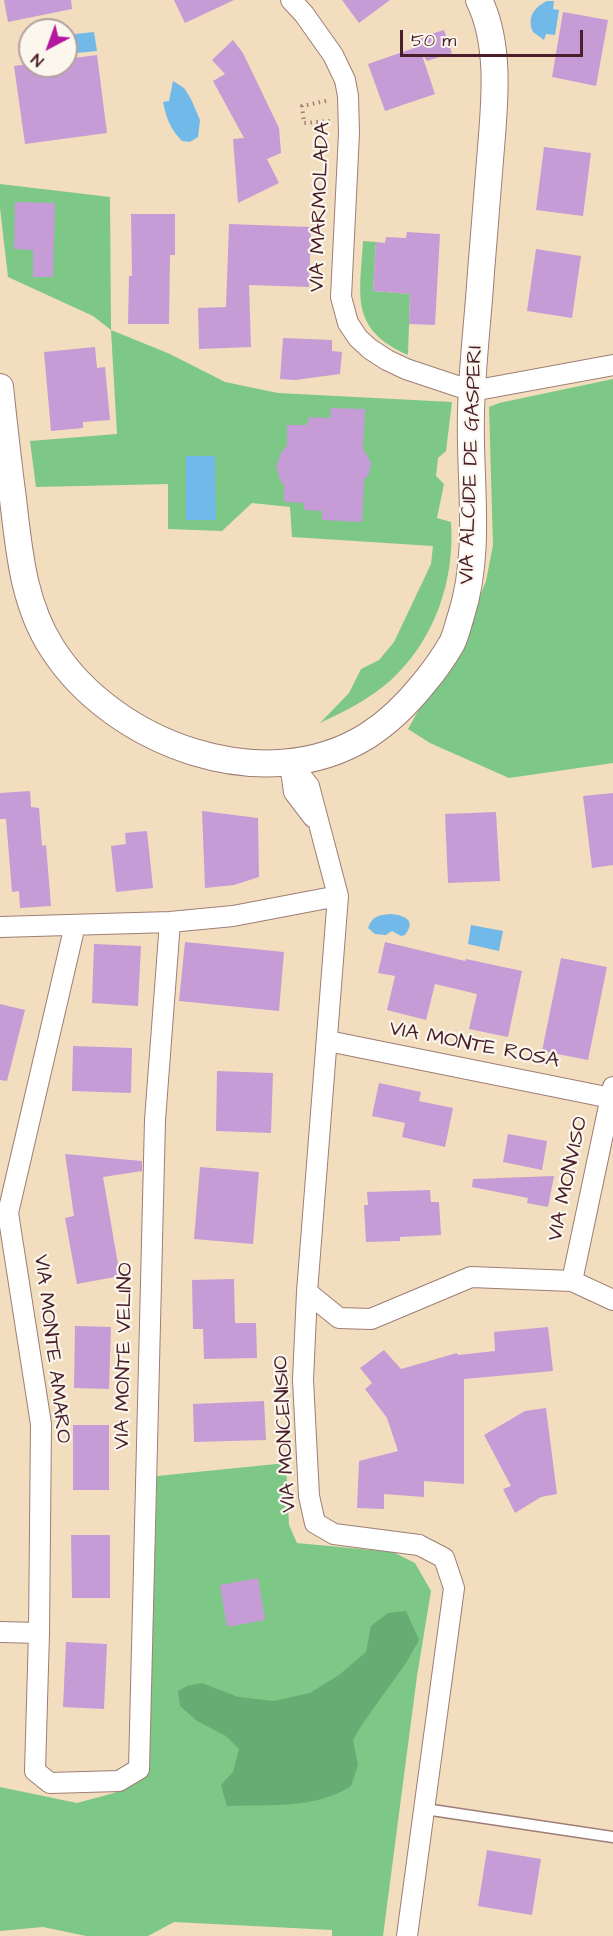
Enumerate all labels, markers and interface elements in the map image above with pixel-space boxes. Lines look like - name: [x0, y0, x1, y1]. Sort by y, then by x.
- north arrow: [18, 18, 78, 78]
- scale bar: [403, 18, 586, 56]
- text: 50 m: [411, 28, 456, 53]
- text: N: [27, 48, 49, 72]
- street label: VIA MARMOLADA: [305, 121, 337, 293]
- street label: VIA ALCIDE DE GASPERI: [455, 345, 489, 585]
- street label: VIA MONTE ROSA: [387, 1017, 561, 1075]
- street label: VIA MONVISO: [544, 1114, 594, 1244]
- street label: VIA MONTE AMARO: [27, 1253, 75, 1445]
- street label: VIA MONTE VELINO: [111, 1262, 139, 1450]
- street label: VIA MONCENISIO: [269, 1355, 303, 1513]

